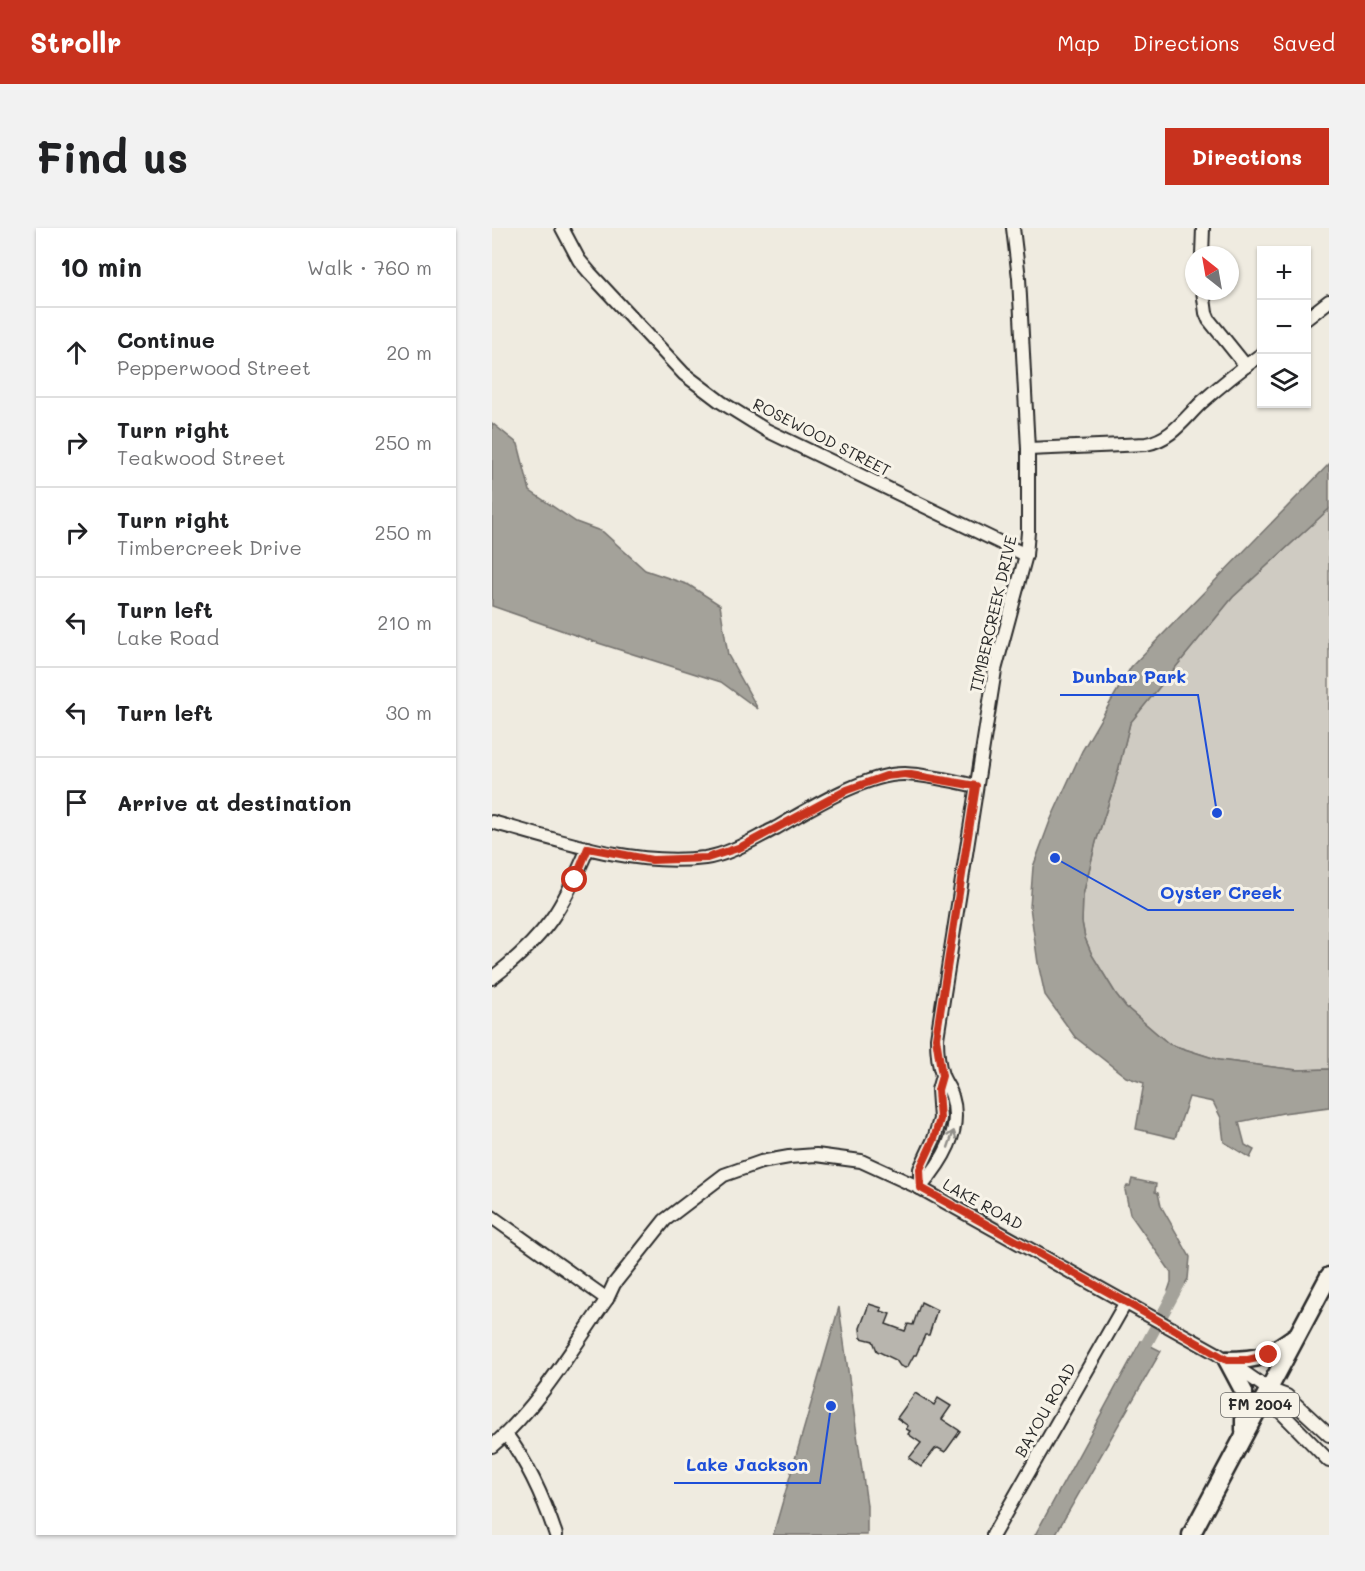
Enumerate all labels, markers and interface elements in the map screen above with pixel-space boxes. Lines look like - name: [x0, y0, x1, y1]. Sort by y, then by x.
- text: Strollr: [30, 24, 121, 60]
- text: Map: [1057, 29, 1100, 56]
- text: Directions: [1133, 29, 1240, 56]
- text: Saved: [1273, 29, 1335, 56]
- button: Directions: [1165, 128, 1329, 185]
- text: Find us: [36, 129, 188, 184]
- north arrow: [1185, 246, 1239, 300]
- map controls: [1257, 246, 1311, 408]
- button: +: [1257, 246, 1311, 300]
- text: 10 min: [60, 250, 142, 284]
- text: Walk · 760 m: [307, 254, 432, 280]
- button: −: [1257, 300, 1311, 354]
- text: Continue: [117, 325, 215, 354]
- icon: ahead: [60, 336, 93, 369]
- text: 20 m: [386, 339, 432, 365]
- text: Pepperwood Street: [117, 354, 311, 380]
- button: layers: [1257, 354, 1311, 408]
- street label: ROSEWOOD STREET: [750, 393, 895, 480]
- text: Turn right: [117, 415, 229, 444]
- icon: right: [60, 426, 93, 459]
- text: 250 m: [375, 429, 432, 455]
- text: Teakwood Street: [117, 444, 286, 470]
- text: Turn right: [117, 505, 229, 534]
- icon: right: [60, 516, 93, 549]
- text: 250 m: [375, 519, 432, 545]
- street label: TIMBERCREEK DRIVE: [964, 533, 1021, 694]
- text: Timbercreek Drive: [117, 534, 302, 560]
- text: Turn left: [117, 595, 213, 624]
- icon: left: [60, 606, 93, 639]
- text: 210 m: [377, 609, 432, 635]
- text: Lake Road: [117, 624, 219, 650]
- callout: Dunbar Park: [1060, 659, 1198, 695]
- text: Dunbar Park: [1072, 664, 1186, 688]
- icon: left: [60, 696, 93, 729]
- text: Turn left: [117, 698, 213, 727]
- text: 30 m: [386, 699, 432, 725]
- icon: arrive: [60, 786, 93, 819]
- text: Arrive at destination: [117, 788, 352, 817]
- route start: [561, 866, 587, 892]
- callout: Oyster Creek: [1148, 874, 1294, 910]
- text: Oyster Creek: [1160, 880, 1282, 904]
- one-way arrow: [946, 1130, 957, 1149]
- street label: LAKE ROAD: [939, 1173, 1027, 1234]
- route end: [1255, 1341, 1281, 1367]
- street label: BAYOU ROAD: [1009, 1359, 1080, 1460]
- road number: FM 2004: [1221, 1393, 1299, 1417]
- callout: Lake Jackson: [674, 1447, 820, 1483]
- text: Lake Jackson: [686, 1452, 808, 1476]

